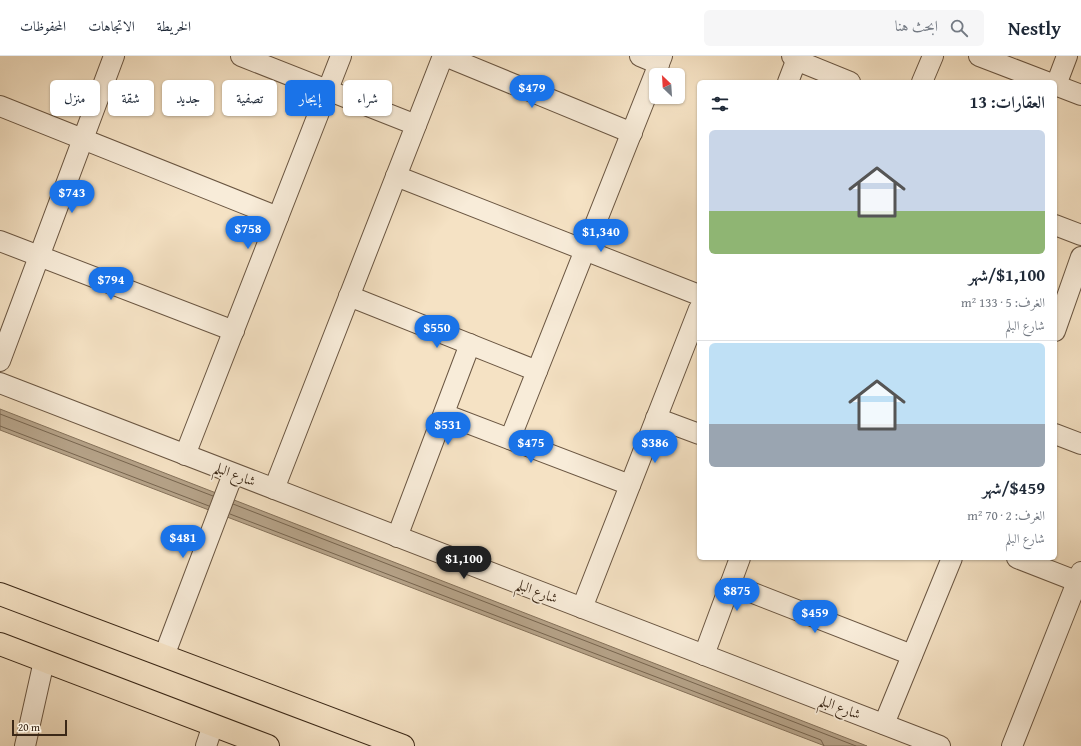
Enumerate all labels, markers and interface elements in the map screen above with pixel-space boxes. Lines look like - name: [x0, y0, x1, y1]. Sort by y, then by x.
- search box: [704, 10, 984, 46]
- text: Nestly: [1008, 14, 1061, 42]
- text: ابحث هنا: [895, 15, 938, 36]
- text: المحفوظات: [20, 16, 66, 36]
- text: الاتجاهات: [88, 16, 135, 36]
- text: الخريطة: [157, 16, 191, 36]
- icon: search: [948, 17, 970, 39]
- north arrow: [649, 68, 685, 104]
- map controls: [649, 68, 685, 104]
- pin: $479: [508, 75, 556, 109]
- text: $479: [519, 78, 545, 97]
- chip: منزل: [50, 80, 100, 116]
- chip: شقة: [108, 80, 154, 116]
- chip: جديد: [162, 80, 214, 116]
- chip: تصفية: [222, 80, 277, 116]
- chip: إيجار: [285, 80, 335, 116]
- chip: شراء: [343, 80, 392, 116]
- text: العقارات: 13: [969, 89, 1045, 114]
- icon: filters: [709, 93, 731, 115]
- icon: home: [841, 156, 913, 228]
- pin: $743: [48, 180, 96, 214]
- text: $743: [59, 183, 85, 202]
- pin: $758: [224, 216, 272, 250]
- text: $758: [235, 219, 261, 238]
- pin: $1,340: [568, 219, 634, 253]
- text: $1,340: [582, 222, 620, 241]
- text: $1,100/شهر: [969, 262, 1045, 287]
- pin: $794: [87, 267, 135, 301]
- text: $794: [98, 270, 124, 289]
- text: الغرف: 5 · 133 m²: [961, 293, 1045, 312]
- pin: $550: [413, 315, 461, 349]
- text: شارع البلم: [1005, 316, 1045, 335]
- text: $550: [424, 318, 450, 337]
- icon: home: [841, 369, 913, 441]
- pin: $531: [424, 412, 472, 446]
- text: $531: [435, 415, 461, 434]
- pin: $475: [507, 430, 555, 464]
- pin: $386: [631, 430, 679, 464]
- text: $475: [518, 433, 544, 452]
- text: $386: [642, 433, 668, 452]
- street label: شارع البلم: [210, 457, 259, 496]
- text: $459/شهر: [982, 475, 1045, 500]
- text: الغرف: 2 · 70 m²: [967, 506, 1045, 525]
- pin: $481: [159, 525, 207, 559]
- text: $481: [170, 528, 196, 547]
- text: شارع البلم: [1005, 529, 1045, 548]
- pin: $1,100: [431, 546, 497, 580]
- text: $1,100: [445, 549, 483, 568]
- street label: شارع البلم: [512, 574, 561, 613]
- pin: $875: [713, 578, 761, 612]
- text: $875: [724, 581, 750, 600]
- pin: $459: [791, 600, 839, 634]
- text: $459: [802, 603, 828, 622]
- street label: شارع البلم: [815, 690, 864, 729]
- scale bar: [12, 718, 67, 737]
- text: 20 m: [18, 719, 40, 735]

